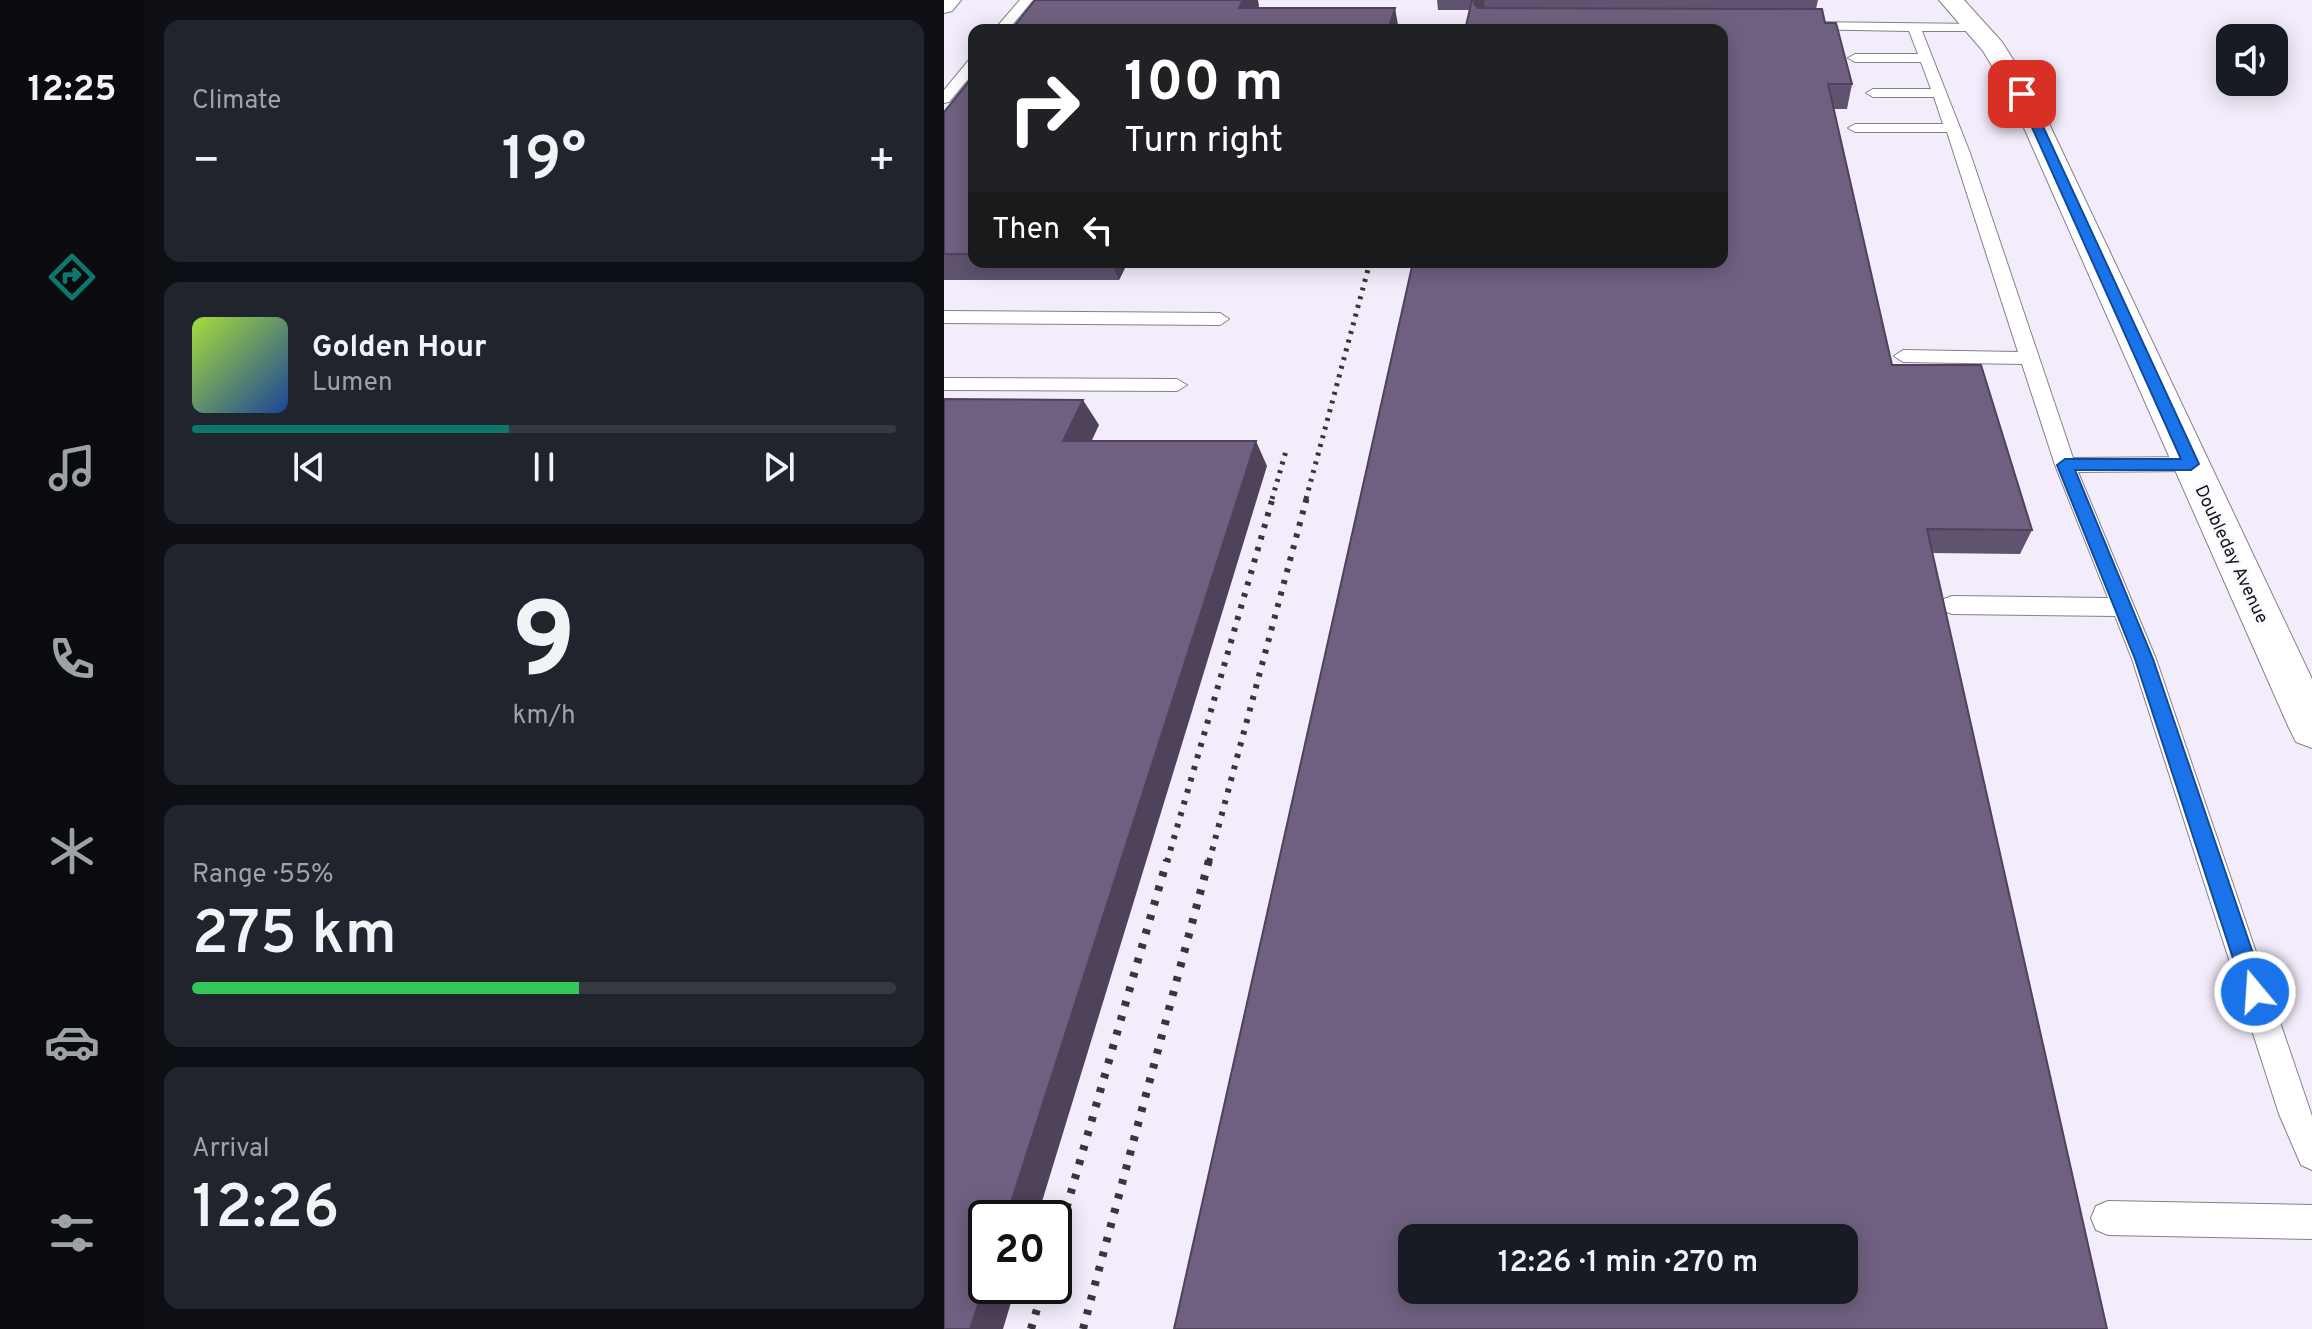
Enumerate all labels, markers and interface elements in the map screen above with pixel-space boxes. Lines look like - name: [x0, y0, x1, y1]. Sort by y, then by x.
- map controls: [2216, 24, 2288, 96]
- button: sound: [2216, 24, 2288, 96]
- text: 100 m: [1124, 50, 1283, 120]
- icon: right: [992, 56, 1096, 160]
- pin: [1988, 60, 2056, 128]
- text: 12:25: [27, 68, 117, 114]
- icon: arrive: [2000, 72, 2044, 116]
- text: Climate: [192, 85, 281, 118]
- text: Turn right: [1124, 119, 1283, 165]
- text: 19°: [502, 125, 586, 201]
- text: −: [192, 135, 220, 191]
- text: +: [868, 135, 896, 191]
- icon: left: [1076, 208, 1120, 252]
- text: Then: [992, 212, 1060, 249]
- icon: directions: [44, 249, 100, 305]
- text: Golden Hour: [312, 330, 486, 367]
- text: Lumen: [312, 367, 393, 400]
- icon: music: [44, 440, 100, 496]
- icon: previous: [287, 445, 331, 489]
- icon: pause: [522, 445, 566, 489]
- icon: next: [757, 445, 801, 489]
- street label: Doubleday Avenue: [2189, 482, 2273, 627]
- text: 9: [512, 582, 576, 714]
- icon: phone: [44, 631, 100, 687]
- text: km/h: [512, 700, 576, 733]
- icon: climate: [44, 823, 100, 879]
- text: Range · 55%: [192, 859, 334, 892]
- text: 275 km: [192, 899, 397, 975]
- position arrow: [2213, 950, 2297, 1034]
- icon: car: [44, 1014, 100, 1070]
- text: Arrival: [192, 1133, 270, 1166]
- text: 12:26: [192, 1173, 340, 1249]
- speed limit sign: 20: [968, 1200, 1072, 1304]
- icon: filters: [44, 1205, 100, 1261]
- text: 12:26 · 1 min · 270 m: [1498, 1245, 1758, 1282]

